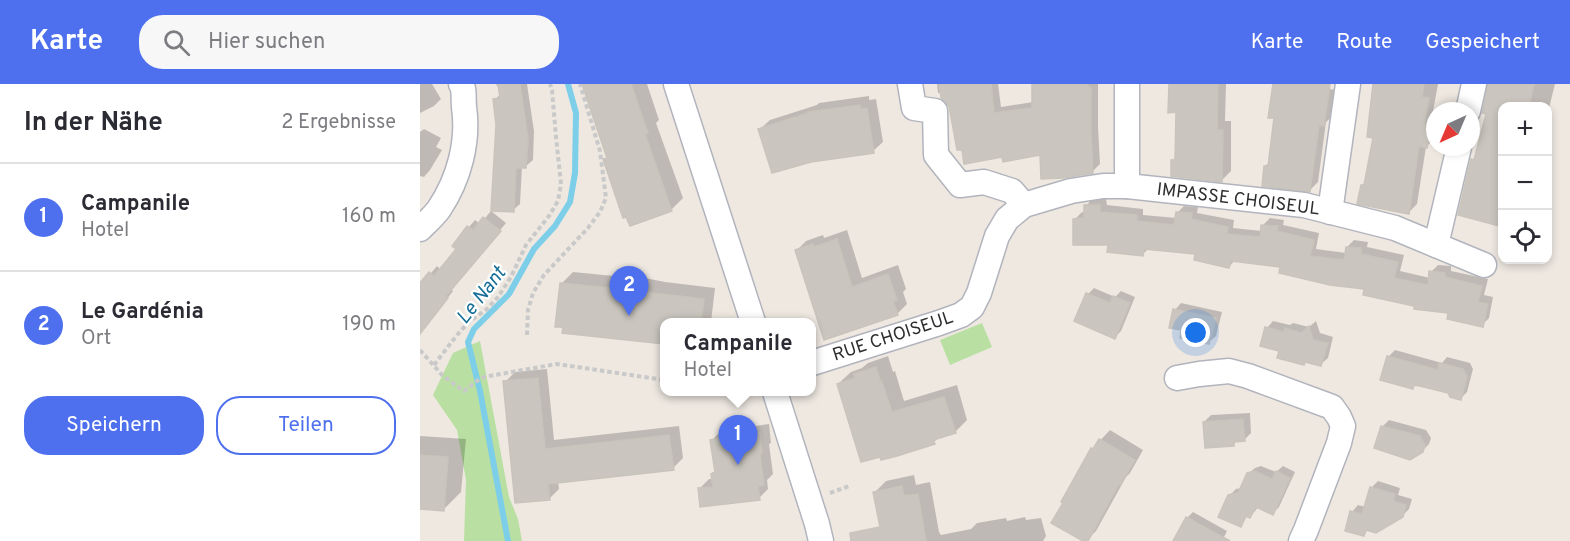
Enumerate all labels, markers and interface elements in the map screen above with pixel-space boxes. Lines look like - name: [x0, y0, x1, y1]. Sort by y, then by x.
- search box: [139, 15, 559, 69]
- text: Karte: [30, 24, 103, 60]
- icon: search: [160, 26, 193, 59]
- text: Hier suchen: [208, 29, 325, 56]
- text: Karte: [1251, 29, 1303, 56]
- text: Route: [1336, 29, 1392, 56]
- text: Gespeichert: [1425, 29, 1540, 56]
- north arrow: [1426, 102, 1480, 156]
- map controls: [1498, 102, 1552, 264]
- button: +: [1498, 102, 1552, 156]
- text: In der Nähe: [24, 107, 163, 140]
- text: 2 Ergebnisse: [281, 110, 396, 136]
- button: −: [1498, 156, 1552, 210]
- street label: IMPASSE CHOISEUL: [1155, 179, 1321, 221]
- text: Campanile: [81, 191, 190, 218]
- text: 1: [40, 204, 48, 230]
- text: 160 m: [342, 204, 396, 230]
- button: locate: [1498, 210, 1552, 264]
- text: Hotel: [81, 218, 129, 244]
- water label: Le Nant: [451, 261, 513, 330]
- pin: 2: [610, 266, 648, 316]
- text: Le Gardénia: [81, 299, 204, 326]
- street label: RUE CHOISEUL: [830, 307, 956, 367]
- text: 2: [37, 312, 50, 338]
- text: 190 m: [342, 312, 396, 338]
- popup: [660, 318, 816, 396]
- your location: [1181, 318, 1210, 347]
- text: Ort: [81, 326, 111, 352]
- text: Campanile: [684, 331, 792, 358]
- text: Hotel: [684, 358, 732, 384]
- button: Speichern: [24, 396, 204, 455]
- button: Teilen: [216, 396, 396, 455]
- pin: 1: [718, 416, 758, 465]

